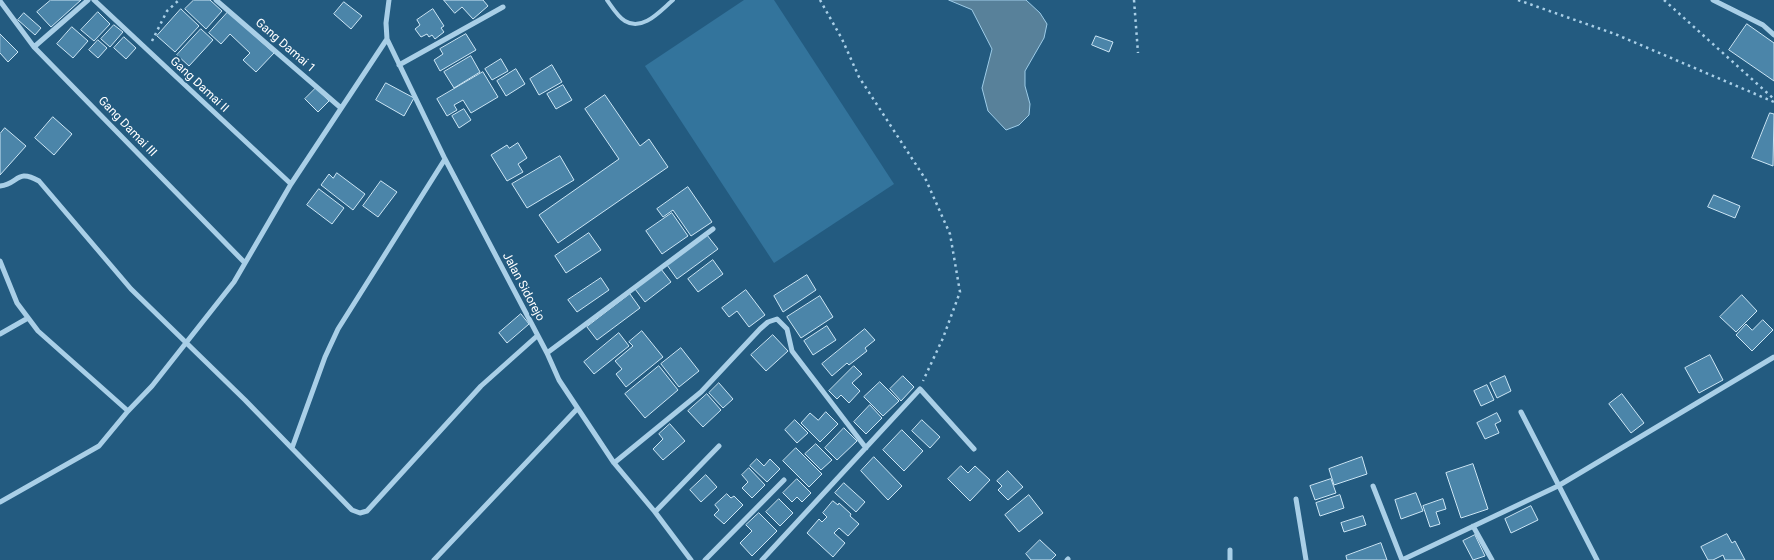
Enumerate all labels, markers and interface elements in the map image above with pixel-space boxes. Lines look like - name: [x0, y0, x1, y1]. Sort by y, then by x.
- street label: Gang Damai 1: [252, 16, 318, 76]
- street label: Gang Damai II: [167, 54, 231, 116]
- street label: Gang Damai III: [95, 94, 159, 160]
- street label: Jalan Sidorejo: [499, 250, 547, 324]

